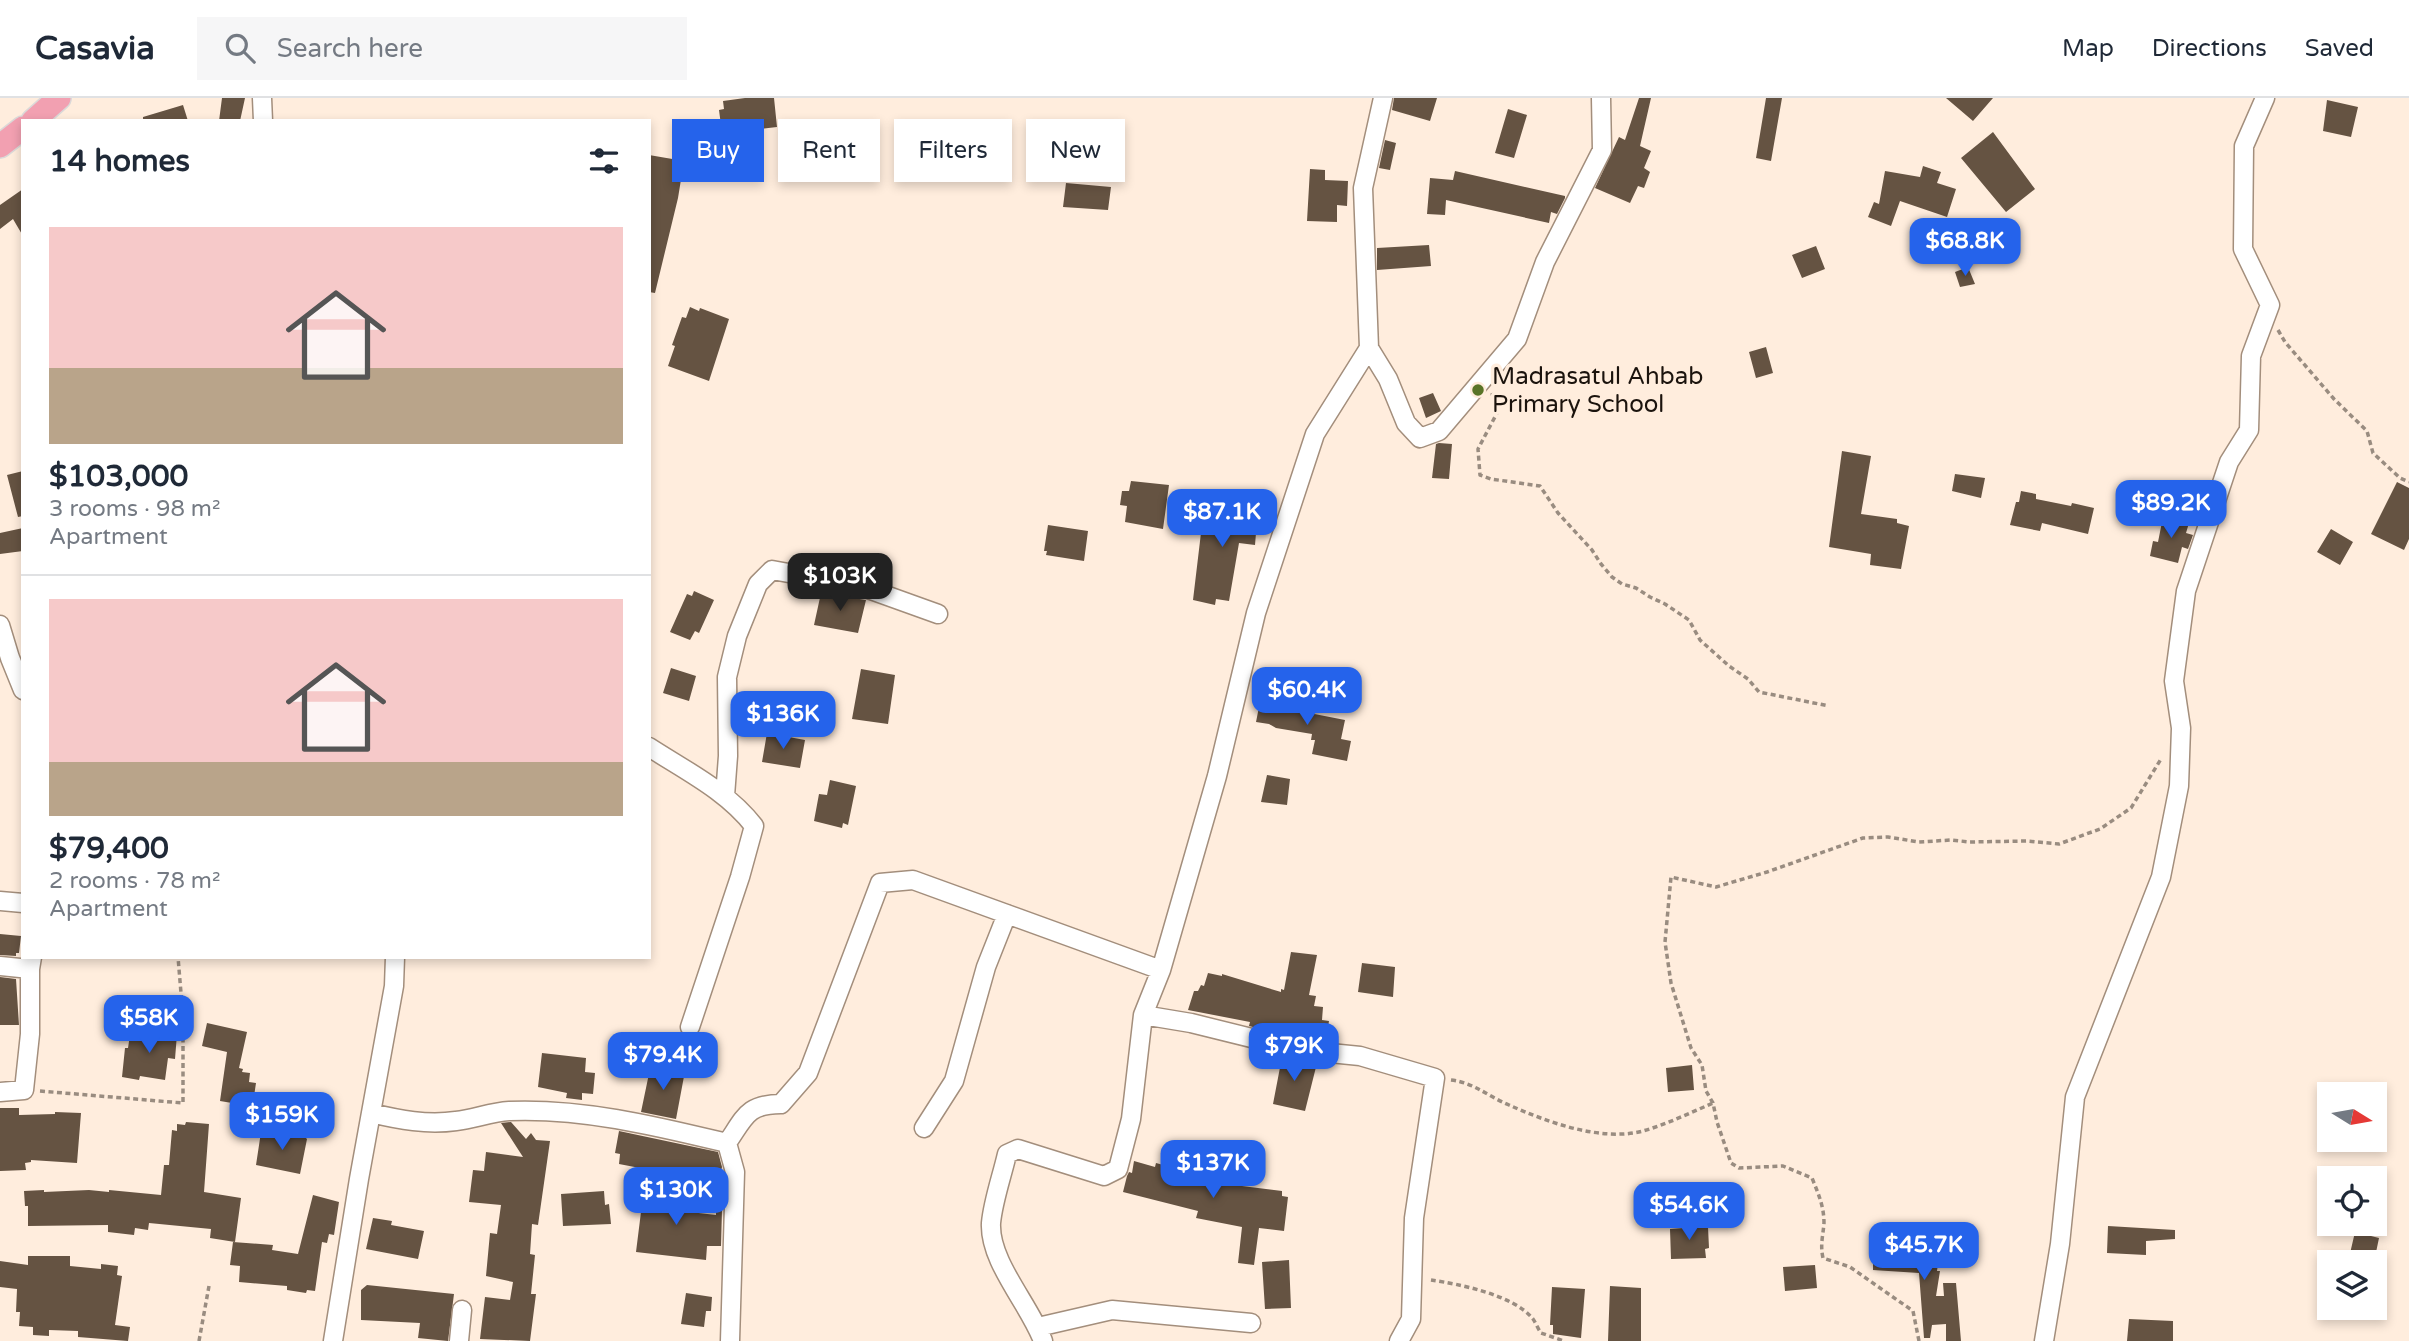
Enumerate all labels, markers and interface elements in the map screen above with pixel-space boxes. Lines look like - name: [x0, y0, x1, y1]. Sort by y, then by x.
- search box: [197, 17, 687, 80]
- text: Casavia: [35, 29, 155, 68]
- icon: search: [221, 29, 259, 67]
- text: Search here: [277, 33, 423, 64]
- text: Map: [2062, 34, 2114, 63]
- text: Directions: [2152, 34, 2267, 63]
- text: Saved: [2305, 34, 2374, 63]
- chip: Buy: [672, 119, 764, 182]
- chip: Rent: [778, 119, 880, 182]
- chip: Filters: [894, 119, 1012, 182]
- chip: New: [1026, 119, 1125, 182]
- icon: filters: [585, 142, 623, 180]
- text: 14 homes: [49, 143, 190, 180]
- pin: $68.8K: [1908, 218, 2022, 278]
- text: $68.8K: [1926, 227, 2004, 255]
- icon: home: [273, 272, 399, 398]
- place label: Madrasatul Ahbab Primary School: [1492, 362, 1703, 419]
- marker: Madrasatul Ahbab Primary School: [1470, 382, 1486, 398]
- text: $103,000: [49, 458, 188, 495]
- pin: $89.2K: [2114, 480, 2228, 540]
- text: $89.2K: [2132, 489, 2210, 517]
- pin: $87.1K: [1165, 490, 1279, 549]
- text: 3 rooms · 98 m²: [49, 495, 220, 523]
- text: $87.1K: [1183, 498, 1261, 526]
- text: Apartment: [49, 523, 168, 551]
- pin: $103K: [791, 554, 889, 613]
- text: $103K: [804, 562, 876, 590]
- icon: home: [273, 644, 399, 770]
- pin: $60.4K: [1250, 668, 1364, 727]
- text: $60.4K: [1268, 676, 1346, 704]
- pin: $136K: [734, 692, 832, 751]
- text: $136K: [747, 700, 819, 728]
- text: $79,400: [49, 830, 169, 867]
- text: 2 rooms · 78 m²: [49, 867, 220, 895]
- text: Apartment: [49, 895, 168, 923]
- pin: $58K: [108, 996, 190, 1055]
- text: $58K: [120, 1004, 178, 1032]
- pin: $79K: [1253, 1024, 1335, 1083]
- pin: $79.4K: [606, 1032, 720, 1092]
- text: $79K: [1265, 1032, 1323, 1060]
- text: $79.4K: [624, 1041, 702, 1069]
- north arrow: [2317, 1082, 2387, 1152]
- map controls: [2317, 1082, 2387, 1320]
- pin: $159K: [233, 1093, 331, 1152]
- text: $159K: [246, 1101, 318, 1129]
- pin: $137K: [1164, 1140, 1262, 1200]
- text: $137K: [1177, 1149, 1249, 1177]
- button: locate: [2317, 1166, 2387, 1236]
- pin: $130K: [627, 1168, 725, 1227]
- text: $130K: [640, 1176, 712, 1204]
- pin: $54.6K: [1632, 1182, 1746, 1242]
- text: $54.6K: [1650, 1191, 1728, 1219]
- pin: $45.7K: [1867, 1222, 1981, 1282]
- text: $45.7K: [1885, 1231, 1963, 1259]
- button: layers: [2317, 1250, 2387, 1320]

